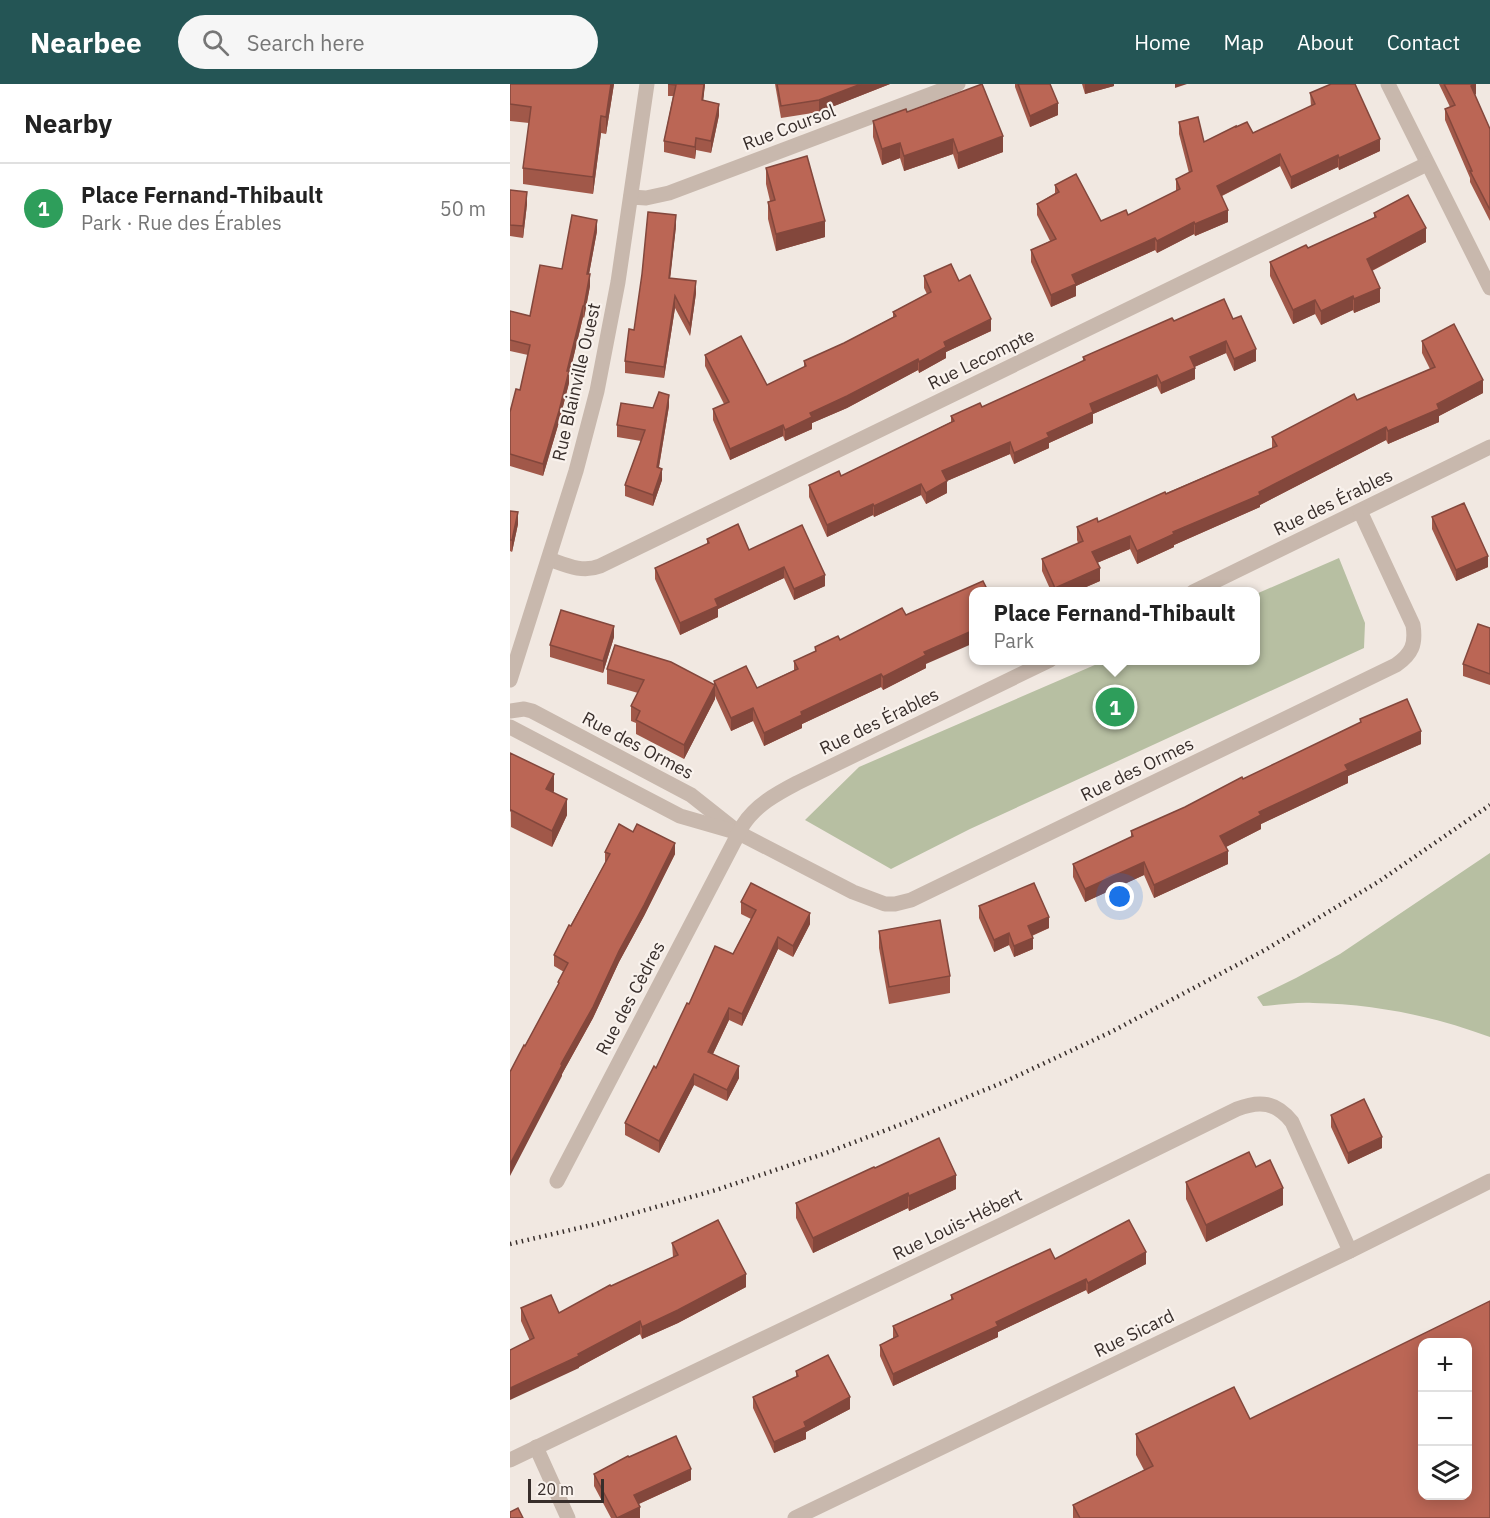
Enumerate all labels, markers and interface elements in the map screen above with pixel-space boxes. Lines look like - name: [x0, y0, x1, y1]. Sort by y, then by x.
- search box: [178, 15, 598, 69]
- text: Nearbee: [30, 24, 142, 61]
- icon: search: [199, 26, 232, 59]
- text: Search here: [247, 28, 365, 57]
- text: Home: [1134, 28, 1191, 56]
- text: Map: [1224, 28, 1264, 56]
- text: About: [1297, 28, 1354, 56]
- text: Contact: [1387, 28, 1460, 56]
- street label: Rue Coursol: [739, 99, 839, 155]
- text: Nearby: [24, 106, 112, 140]
- text: Place Fernand-Thibault: [81, 180, 323, 209]
- text: 1: [38, 195, 50, 222]
- text: 50 m: [440, 195, 486, 222]
- text: Park · Rue des Érables: [81, 209, 282, 236]
- street label: Rue Blainville Ouest: [547, 301, 605, 463]
- street label: Rue Lecompte: [924, 323, 1038, 395]
- street label: Rue des Érables: [1270, 463, 1396, 541]
- popup: [969, 587, 1260, 665]
- text: Place Fernand-Thibault: [993, 598, 1236, 627]
- text: Park: [993, 627, 1034, 654]
- street label: Rue des Érables: [816, 682, 942, 760]
- pin: 1: [1096, 684, 1134, 730]
- street label: Rue des Ormes: [578, 706, 698, 784]
- street label: Rue des Ormes: [1077, 732, 1197, 806]
- your location: [1105, 882, 1134, 911]
- street label: Rue des Cèdres: [590, 937, 670, 1059]
- street label: Rue Louis-Hébert: [888, 1183, 1026, 1265]
- street label: Rue Sicard: [1090, 1304, 1178, 1362]
- map controls: [1418, 1338, 1472, 1500]
- button: +: [1418, 1338, 1472, 1392]
- button: −: [1418, 1392, 1472, 1446]
- button: layers: [1418, 1446, 1472, 1500]
- scale bar: [528, 1476, 604, 1504]
- text: 20 m: [537, 1479, 574, 1499]

